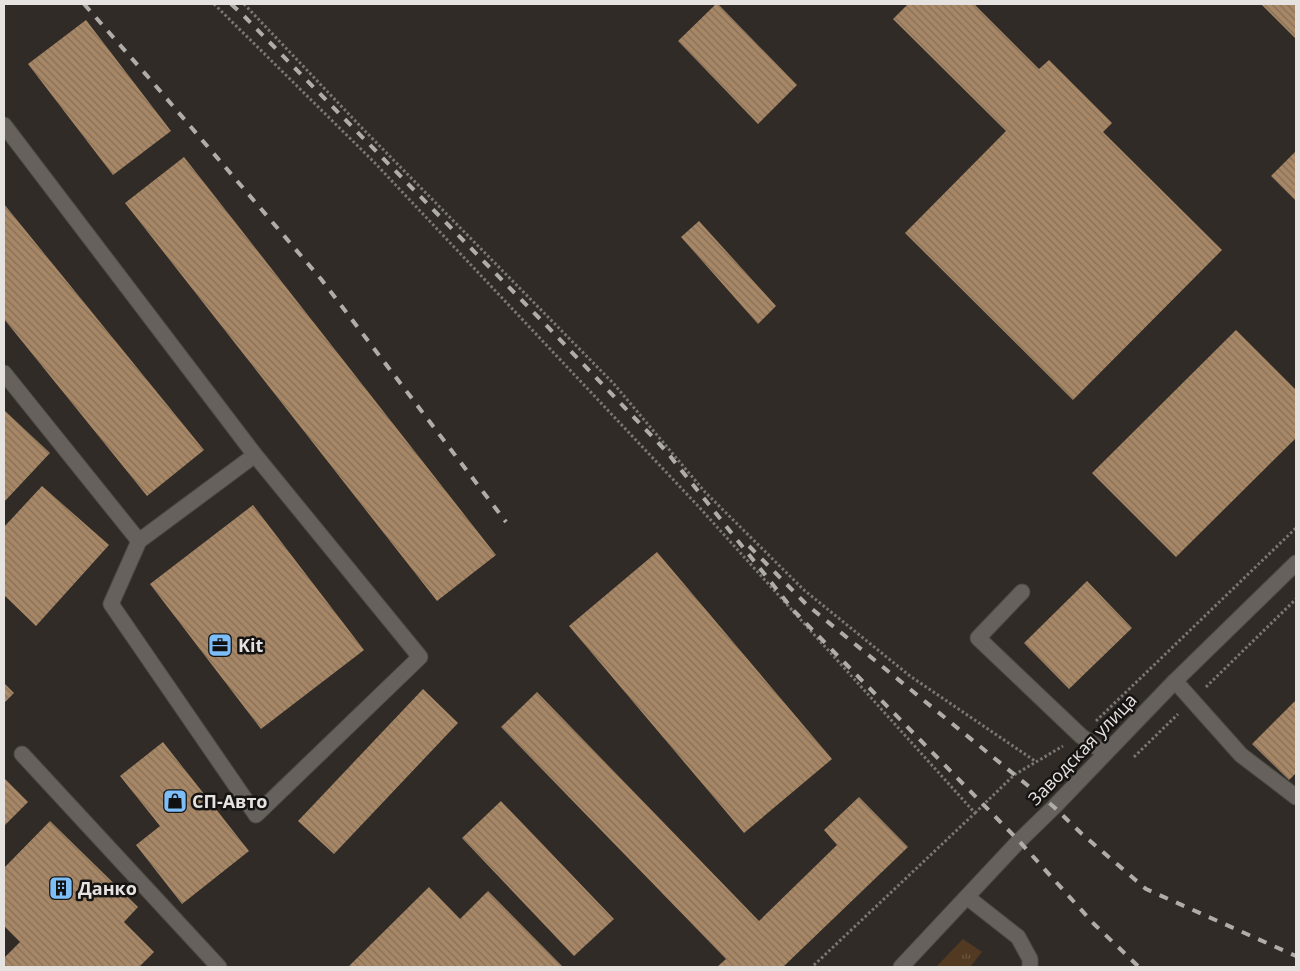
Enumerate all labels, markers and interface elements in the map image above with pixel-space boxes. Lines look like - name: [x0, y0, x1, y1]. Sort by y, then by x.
- office icon: Kit: [207, 632, 233, 658]
- place label: Kit: [238, 633, 263, 657]
- street label: Заводская улица: [1022, 688, 1142, 810]
- shop icon: СП-Авто: [162, 788, 188, 814]
- place label: СП-Авто: [192, 789, 268, 813]
- building icon: Данко: [48, 875, 74, 901]
- place label: Данко: [78, 876, 137, 900]

